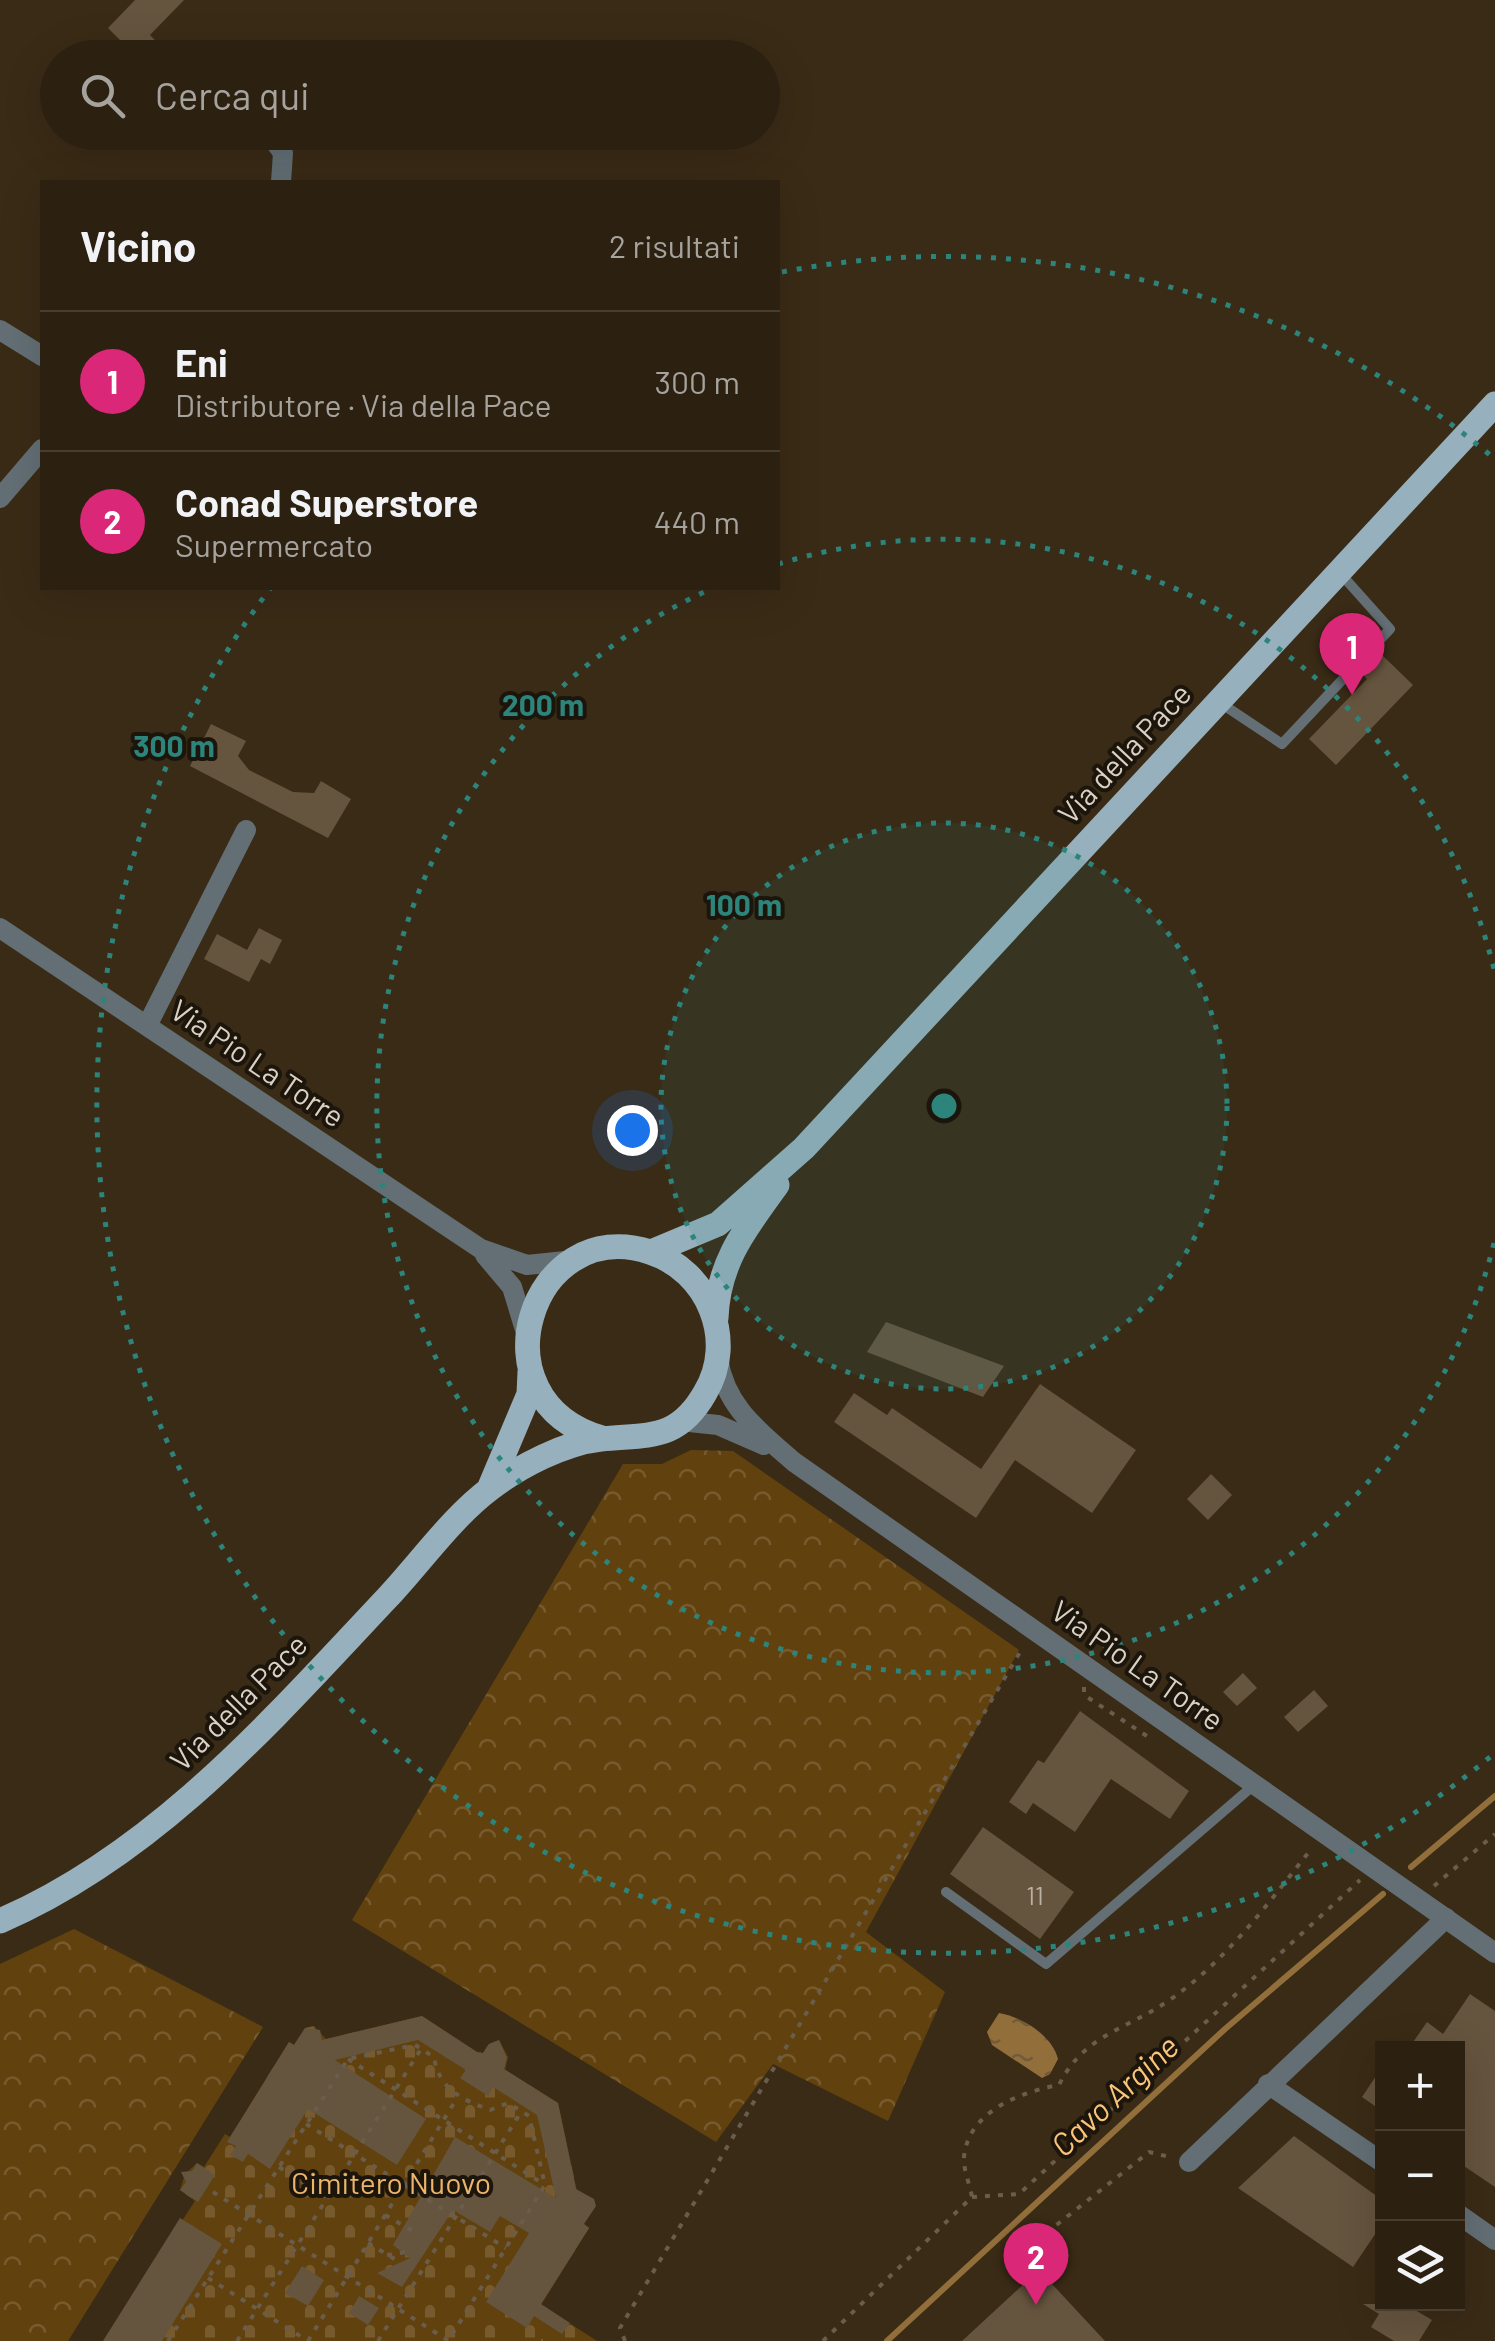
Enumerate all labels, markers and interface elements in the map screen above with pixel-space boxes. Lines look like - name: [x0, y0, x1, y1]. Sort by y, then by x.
- search box: [40, 40, 780, 150]
- icon: search: [75, 68, 130, 123]
- text: Cerca qui: [155, 72, 310, 118]
- text: Vicino: [80, 220, 196, 270]
- text: 2 risultati: [609, 226, 740, 264]
- text: Eni: [175, 339, 228, 385]
- text: 1: [107, 362, 118, 400]
- text: 300 m: [654, 362, 740, 400]
- text: Distributore · Via della Pace: [175, 385, 552, 423]
- text: Conad Superstore: [175, 479, 478, 525]
- text: 2: [104, 502, 121, 540]
- text: 440 m: [654, 502, 740, 540]
- text: Supermercato: [175, 525, 373, 563]
- pin: 1: [1320, 612, 1384, 695]
- street label: Via della Pace: [1049, 675, 1198, 830]
- text: 200 m: [502, 686, 584, 722]
- text: 300 m: [133, 727, 215, 763]
- text: 100 m: [706, 886, 782, 922]
- street label: Via Pio La Torre: [164, 991, 352, 1134]
- centre of rings: [926, 1088, 962, 1124]
- your location: [607, 1105, 658, 1156]
- street label: Via Pio La Torre: [1045, 1592, 1231, 1737]
- street label: Via della Pace: [162, 1626, 313, 1777]
- house number: 11: [1026, 1880, 1044, 1910]
- water label: Cavo Argine: [1042, 2026, 1185, 2163]
- map controls: [1375, 2041, 1465, 2311]
- button: +: [1375, 2041, 1465, 2131]
- button: −: [1375, 2131, 1465, 2221]
- park label: Cimitero Nuovo: [291, 2164, 491, 2200]
- button: layers: [1375, 2221, 1465, 2311]
- pin: 2: [1004, 2222, 1068, 2305]

